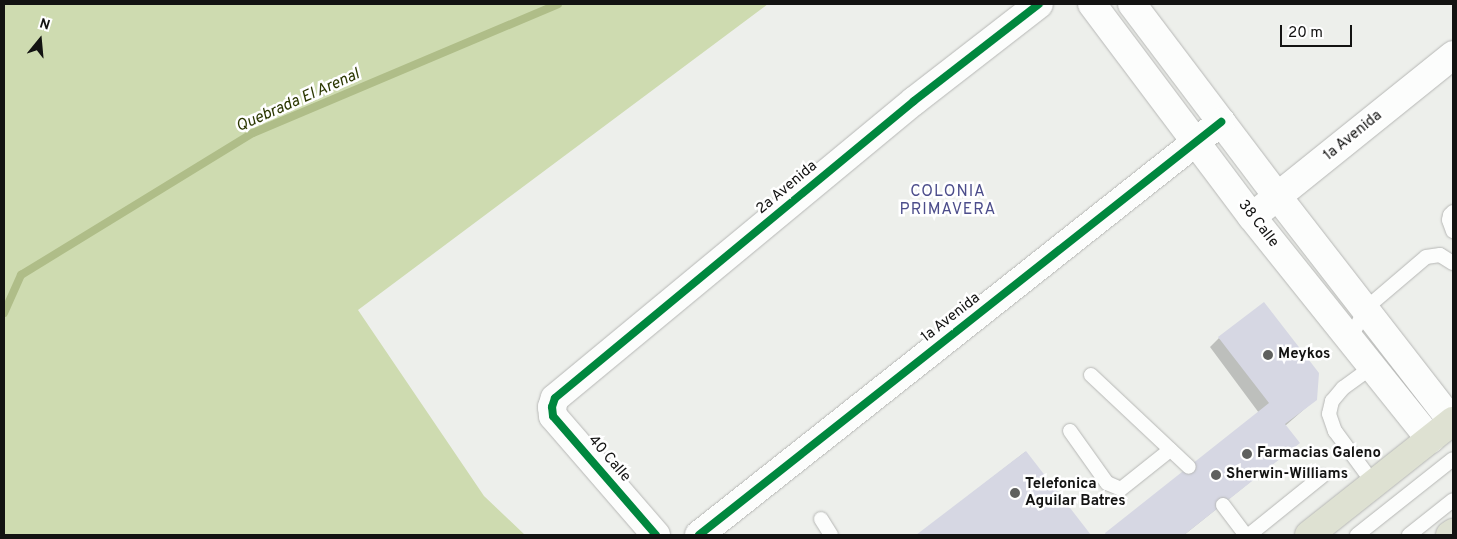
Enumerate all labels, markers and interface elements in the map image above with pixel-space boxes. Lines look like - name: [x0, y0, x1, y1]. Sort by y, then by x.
- north arrow: [15, 15, 65, 65]
- scale bar: [1282, 15, 1354, 47]
- text: N: [37, 16, 52, 35]
- text: 20 m: [1288, 24, 1323, 43]
- water label: Quebrada El Arenal: [233, 65, 363, 137]
- street label: 1a Avenida: [1320, 107, 1386, 165]
- street label: 2a Avenida: [753, 157, 821, 219]
- district label: COLONIA PRIMAVERA: [898, 182, 998, 220]
- street label: 38 Calle: [1234, 197, 1282, 251]
- street label: 1a Avenida: [918, 289, 984, 347]
- place label: Meykos: [1278, 346, 1331, 364]
- marker: Meykos: [1262, 349, 1274, 361]
- street label: 40 Calle: [584, 432, 634, 486]
- place label: Farmacias Galeno: [1257, 445, 1381, 463]
- marker: Farmacias Galeno: [1241, 448, 1253, 460]
- place label: Sherwin-Williams: [1226, 466, 1348, 484]
- marker: Sherwin-Williams: [1210, 469, 1222, 481]
- place label: Telefonica Aguilar Batres: [1025, 475, 1126, 510]
- marker: Telefonica Aguilar Batres: [1009, 487, 1021, 499]

